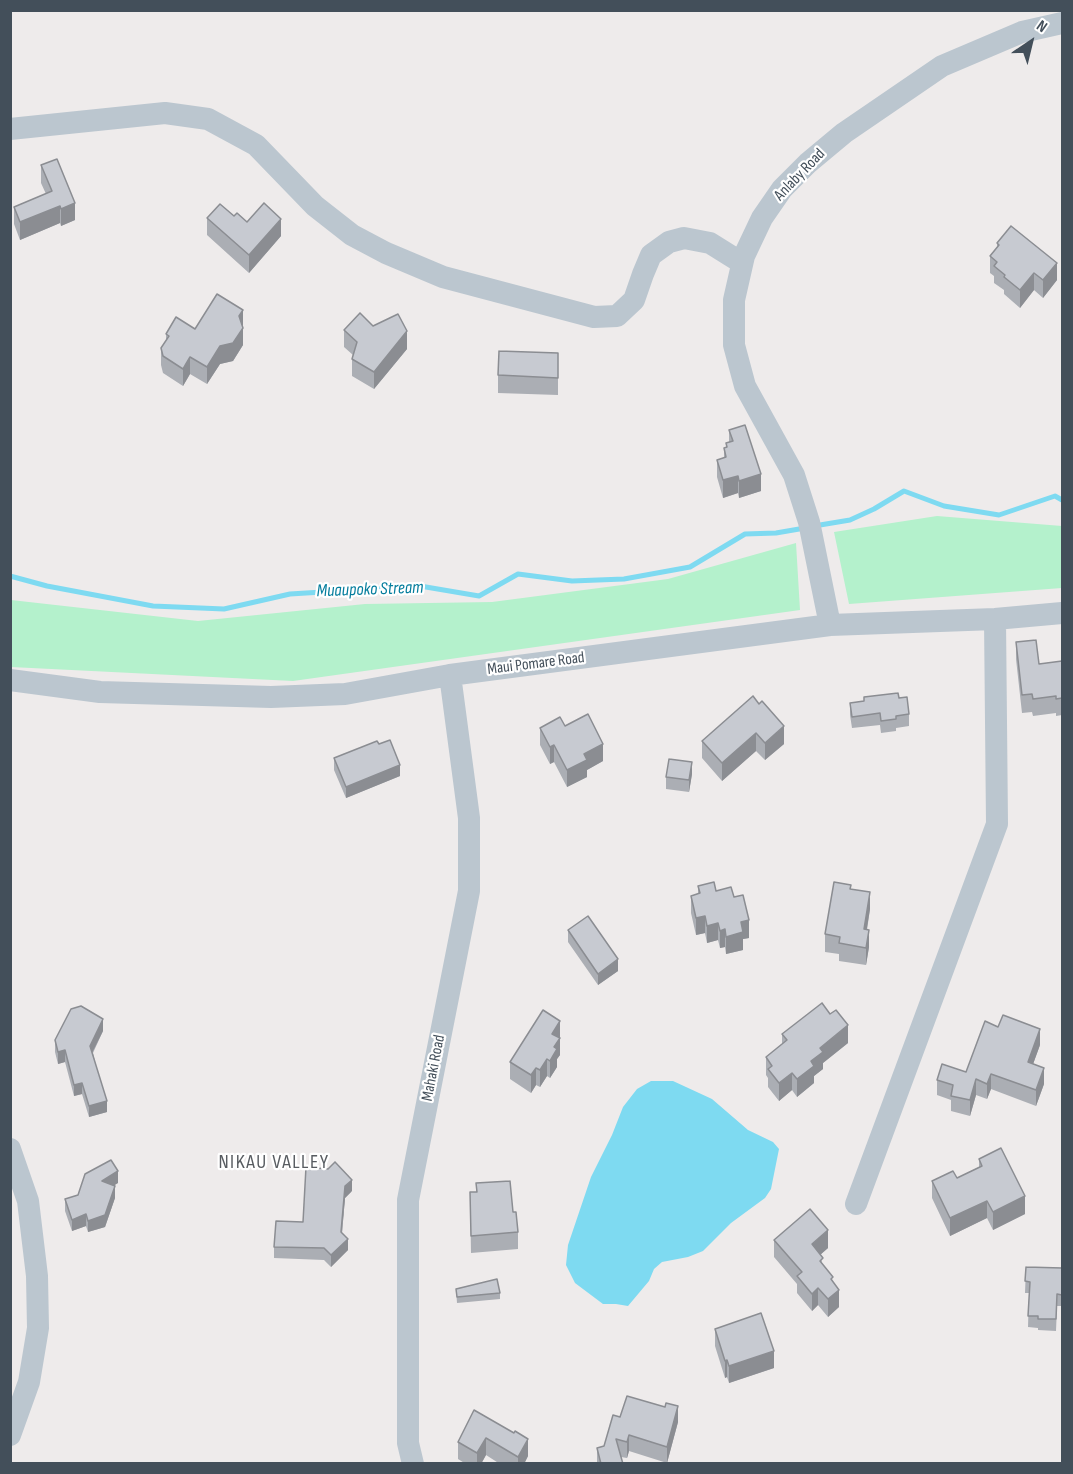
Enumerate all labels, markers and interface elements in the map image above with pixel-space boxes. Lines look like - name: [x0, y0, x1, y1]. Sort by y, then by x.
- north arrow: [1001, 12, 1061, 72]
- text: N: [1033, 17, 1051, 37]
- street label: Anlaby Road: [771, 145, 829, 205]
- water label: Muaupoko Stream: [316, 577, 424, 603]
- street label: Maui Pomare Road: [486, 649, 586, 679]
- street label: Mahaki Road: [418, 1033, 450, 1103]
- district label: NIKAU VALLEY: [218, 1151, 330, 1175]

